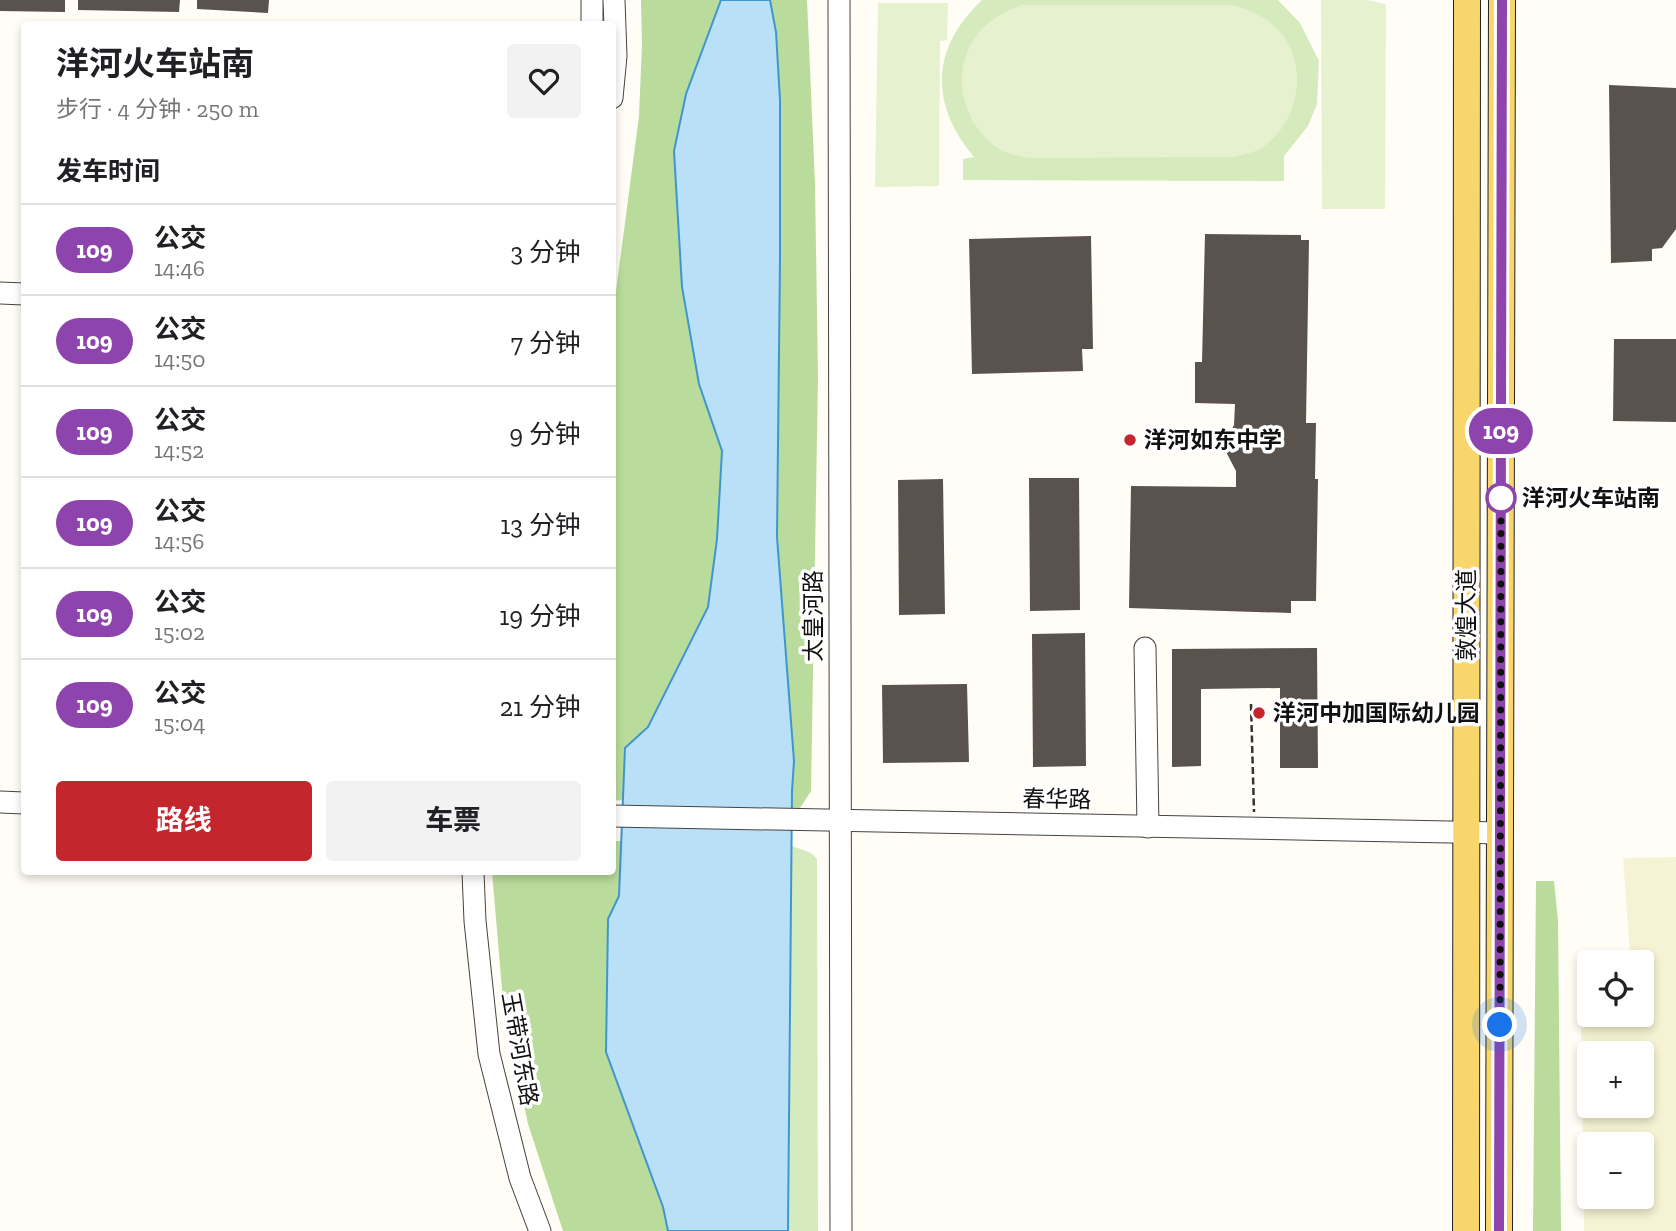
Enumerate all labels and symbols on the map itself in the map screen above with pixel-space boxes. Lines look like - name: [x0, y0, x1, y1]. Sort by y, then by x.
- line badge: 109: [1461, 408, 1541, 454]
- place label: 洋河如东中学: [1144, 426, 1282, 454]
- marker: 洋河如东中学: [1122, 432, 1138, 448]
- marker: 洋河火车站南: [1486, 483, 1516, 513]
- place label: 洋河火车站南: [1522, 484, 1660, 512]
- street label: 敦煌大道: [1452, 569, 1480, 661]
- street label: 太皇河路: [799, 570, 827, 662]
- place label: 洋河中加国际幼儿园: [1273, 699, 1480, 727]
- marker: 洋河中加国际幼儿园: [1251, 705, 1267, 721]
- street label: 春华路: [1022, 784, 1092, 814]
- street label: 玉带河东路: [496, 990, 544, 1108]
- your location: [1482, 1007, 1517, 1042]

